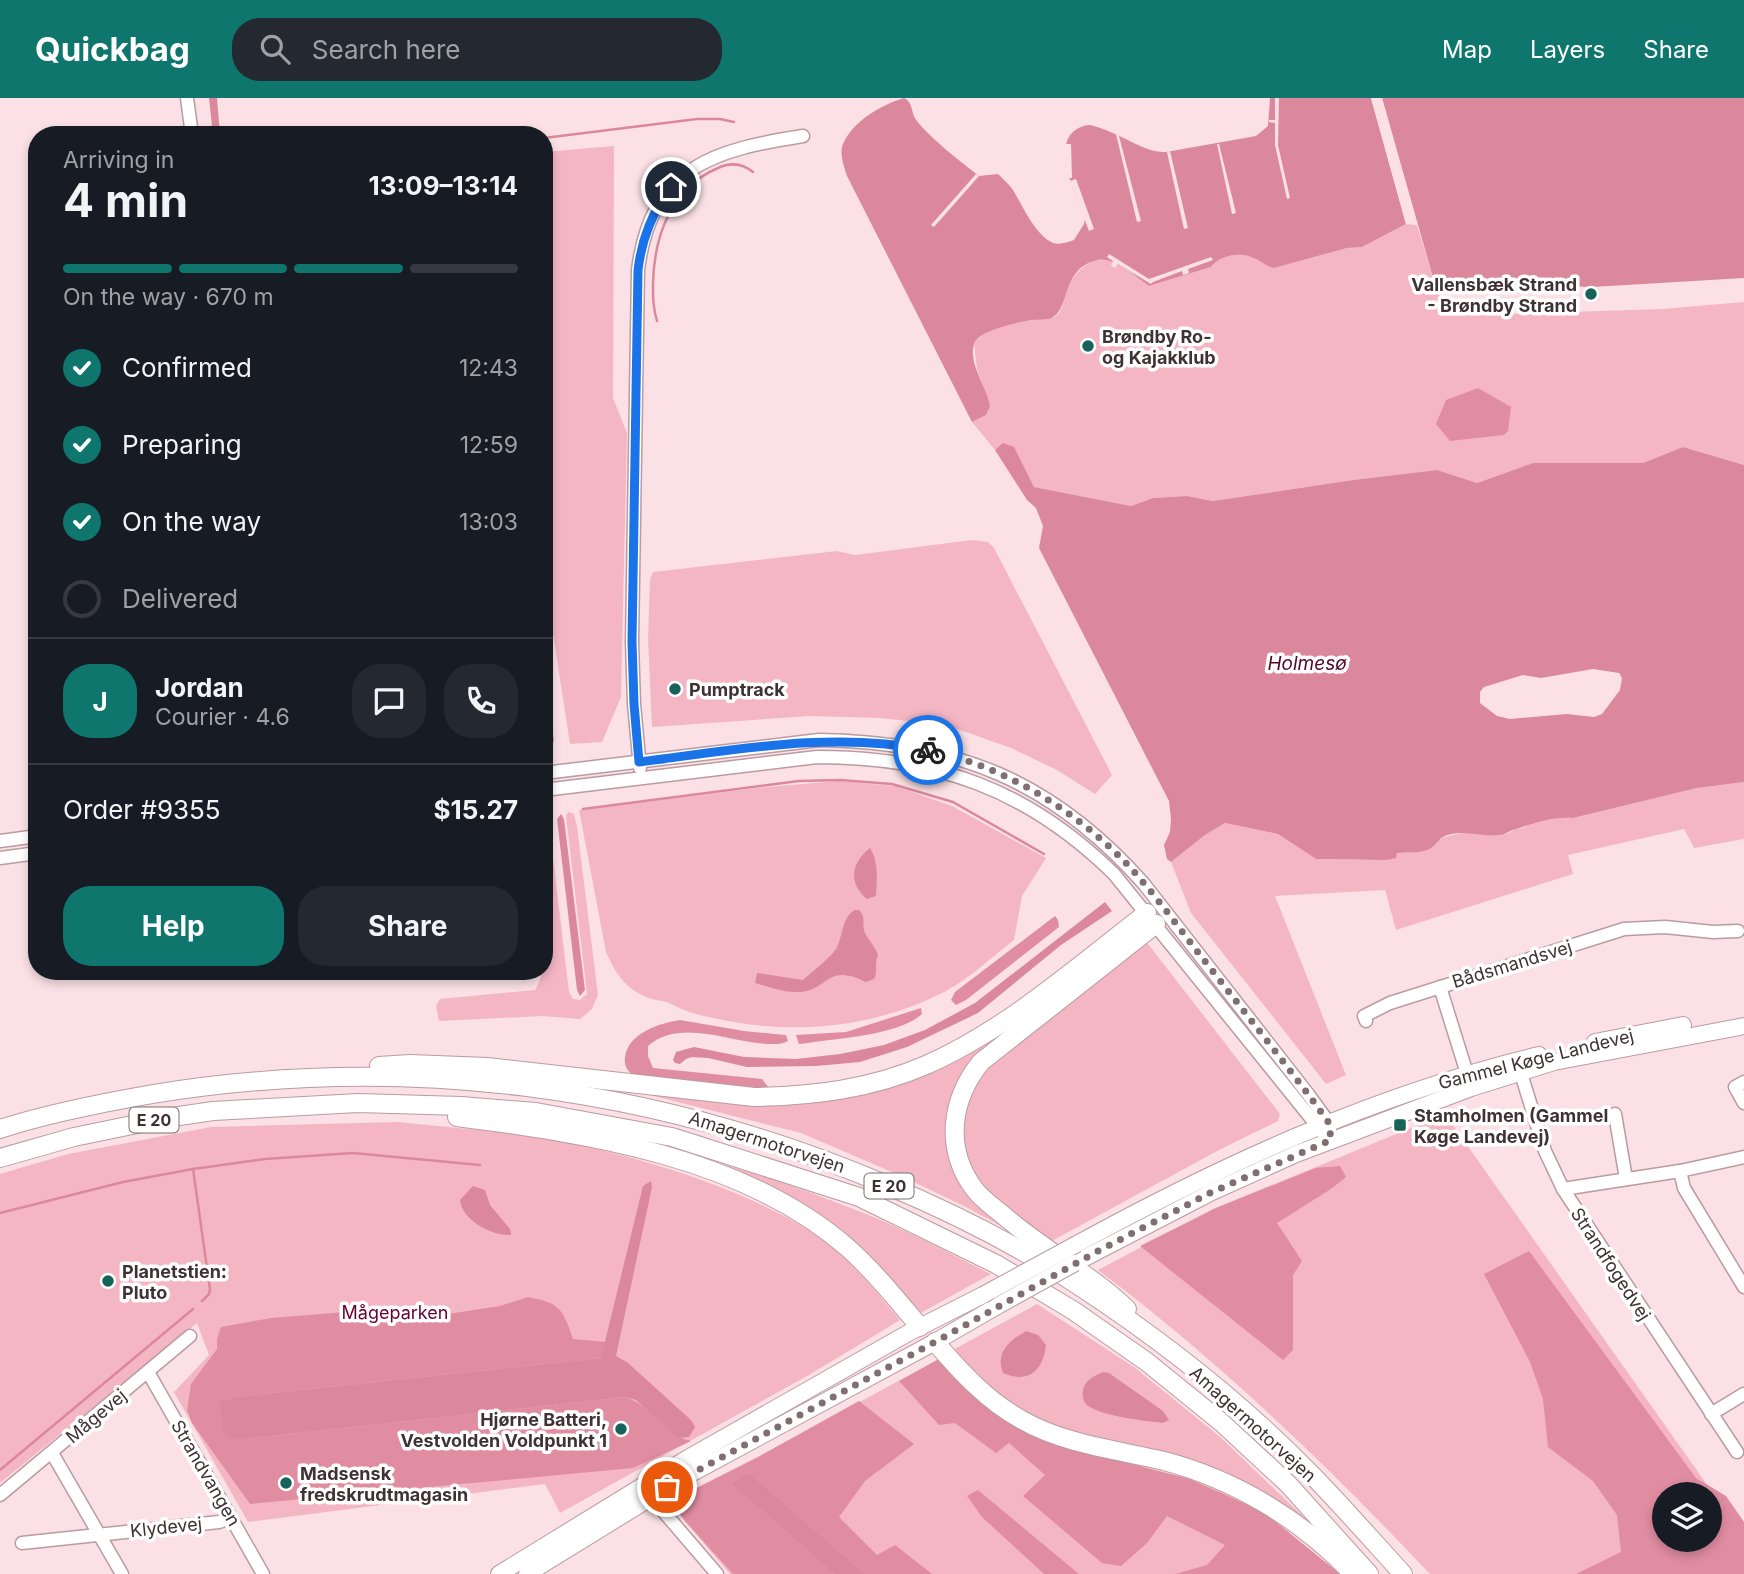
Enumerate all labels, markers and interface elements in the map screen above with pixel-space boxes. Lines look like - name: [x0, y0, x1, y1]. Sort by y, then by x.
- search box: [232, 18, 722, 81]
- text: Quickbag: [35, 29, 190, 69]
- icon: search: [256, 30, 294, 68]
- text: Search here: [312, 34, 460, 65]
- text: Map: [1442, 35, 1492, 64]
- text: Layers: [1530, 35, 1605, 64]
- text: Share: [1643, 35, 1709, 64]
- text: Arriving in: [63, 146, 174, 174]
- pin: [641, 157, 701, 217]
- icon: home: [652, 168, 690, 206]
- text: 13:09–13:14: [368, 170, 518, 201]
- text: 4 min: [63, 172, 188, 228]
- place label: Vallensbæk Strand - Brøndby Strand: [1411, 274, 1577, 316]
- text: On the way · 670 m: [63, 283, 274, 311]
- marker: Vallensbæk Strand - Brøndby Strand: [1583, 286, 1599, 302]
- place label: Brøndby Ro- og Kajakklub: [1102, 326, 1216, 368]
- marker: Brøndby Ro- og Kajakklub: [1080, 338, 1096, 354]
- icon: check: [63, 349, 101, 387]
- text: Confirmed: [122, 352, 252, 383]
- text: 12:43: [459, 354, 518, 382]
- icon: check: [63, 426, 101, 464]
- text: Preparing: [122, 429, 242, 460]
- text: 12:59: [460, 431, 518, 459]
- icon: check: [63, 503, 101, 541]
- text: On the way: [122, 506, 261, 537]
- text: 13:03: [459, 508, 518, 536]
- text: Delivered: [122, 583, 238, 614]
- water label: Holmesø: [1267, 652, 1347, 675]
- button: chat: [352, 664, 426, 738]
- button: phone: [444, 664, 518, 738]
- text: Jordan: [155, 672, 244, 703]
- place label: Pumptrack: [689, 679, 785, 700]
- marker: Pumptrack: [667, 681, 683, 697]
- text: J: [92, 686, 108, 717]
- text: Courier · 4.6: [155, 703, 290, 731]
- courier: [893, 715, 963, 785]
- icon: bike: [909, 731, 947, 769]
- text: Order #9355: [63, 794, 221, 825]
- text: $15.27: [434, 794, 518, 825]
- button: Help: [63, 886, 284, 966]
- button: Share: [298, 886, 518, 966]
- street label: Bådsmandsvej: [1450, 936, 1574, 992]
- street label: Gammel Køge Landevej: [1436, 1025, 1636, 1093]
- place label: Stamholmen (Gammel Køge Landevej): [1414, 1105, 1608, 1147]
- street label: Amagermotorvejen: [686, 1107, 848, 1177]
- road number: E 20: [130, 1108, 178, 1132]
- marker: Stamholmen (Gammel Køge Landevej): [1392, 1117, 1408, 1133]
- road number: E 20: [864, 1174, 914, 1198]
- street label: Strandfogedvej: [1567, 1204, 1655, 1324]
- place label: Planetstien: Pluto: [122, 1261, 227, 1303]
- marker: Planetstien: Pluto: [100, 1273, 116, 1289]
- park label: Mågeparken: [342, 1302, 448, 1323]
- street label: Amagermotorvejen: [1185, 1362, 1321, 1486]
- street label: Mågevej: [62, 1385, 130, 1447]
- place label: Hjørne Batteri, Vestvolden Voldpunkt 1: [401, 1409, 607, 1451]
- street label: Strandvangen: [167, 1416, 245, 1530]
- marker: Hjørne Batteri, Vestvolden Voldpunkt 1: [613, 1421, 629, 1437]
- pin: [637, 1457, 697, 1517]
- place label: Madsensk fredskrudtmagasin: [300, 1463, 468, 1505]
- icon: bag: [648, 1468, 686, 1506]
- marker: Madsensk fredskrudtmagasin: [278, 1475, 294, 1491]
- map controls: [1652, 1482, 1722, 1552]
- button: layers: [1652, 1482, 1722, 1552]
- street label: Klydevej: [129, 1513, 203, 1541]

